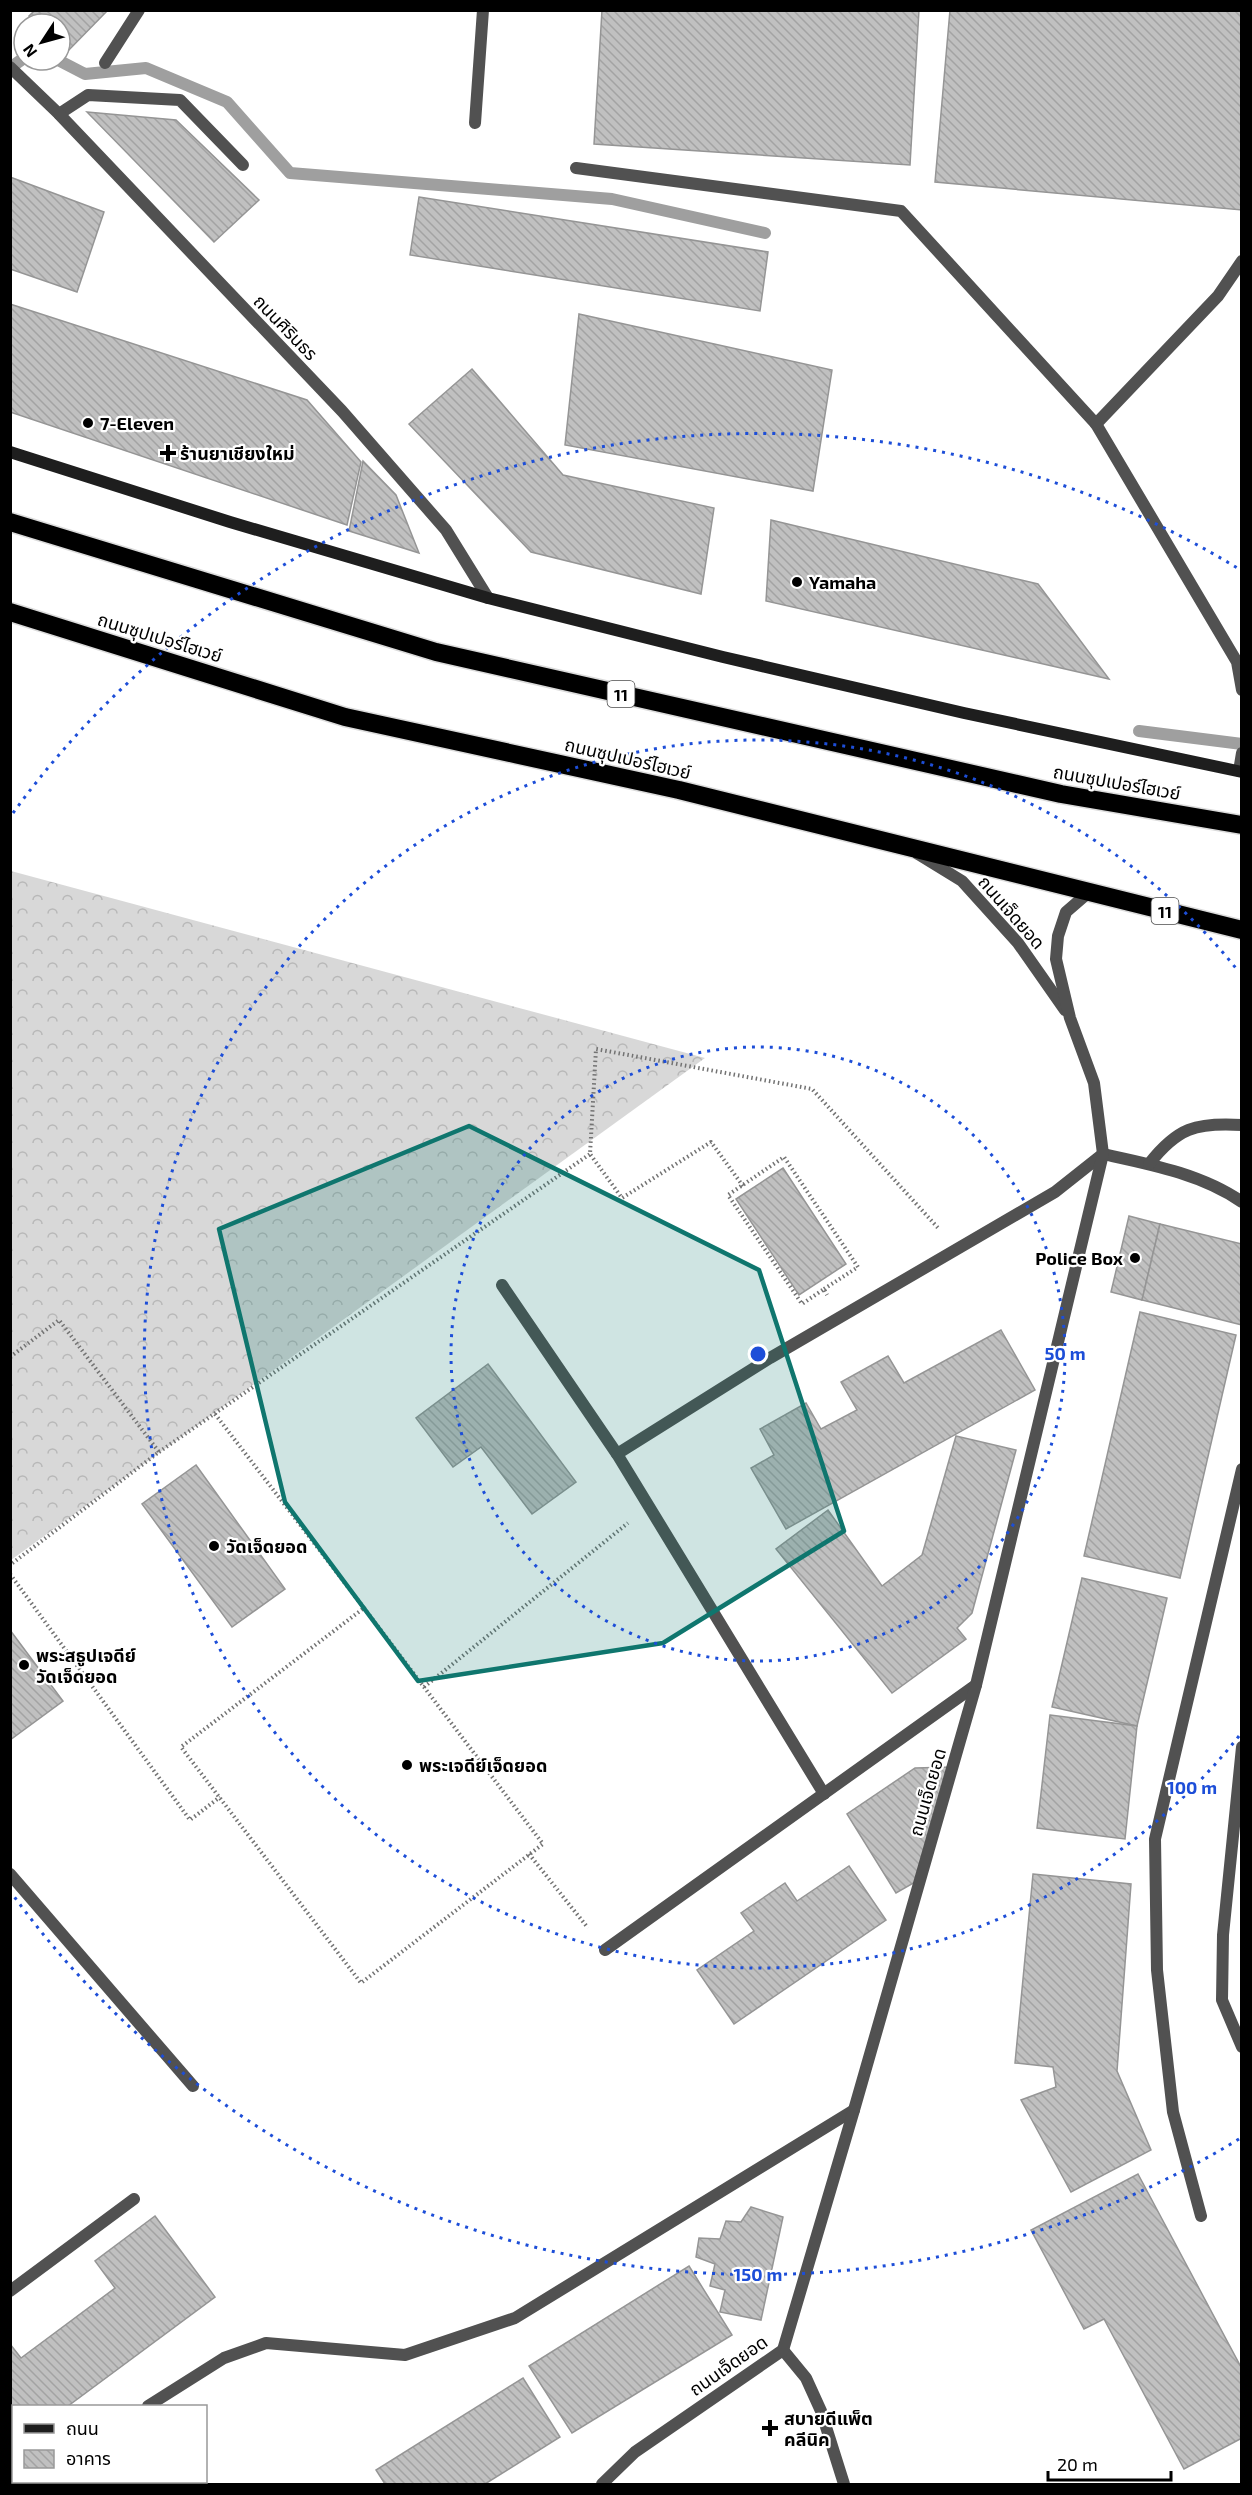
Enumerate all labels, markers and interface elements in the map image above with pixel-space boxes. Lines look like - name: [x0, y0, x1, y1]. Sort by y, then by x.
- north arrow: [12, 12, 72, 72]
- text: N: [18, 41, 41, 61]
- street label: ถนนศิรินธร: [249, 290, 323, 365]
- place label: 7-Eleven: [100, 412, 174, 434]
- marker: 7-Eleven: [81, 416, 95, 430]
- place label: ร้านยาเชียงใหม่: [180, 442, 295, 464]
- marker: ร้านยาเชียงใหม่: [161, 446, 175, 460]
- place label: Yamaha: [809, 571, 876, 593]
- marker: Yamaha: [790, 575, 804, 589]
- street label: ถนนซุปเปอร์ไฮเวย์: [95, 608, 225, 667]
- road number: 11: [608, 681, 634, 707]
- street label: ถนนซุปเปอร์ไฮเวย์: [562, 733, 693, 784]
- street label: ถนนซุปเปอร์ไฮเวย์: [1051, 760, 1183, 805]
- street label: ถนนเจ็ดยอด: [974, 871, 1050, 953]
- road number: 11: [1152, 898, 1178, 924]
- place label: Police Box: [1035, 1247, 1124, 1269]
- marker: Police Box: [1128, 1251, 1142, 1265]
- text: 50 m: [1044, 1342, 1086, 1364]
- centre of rings: [748, 1344, 768, 1364]
- place label: วัดเจ็ดยอด: [226, 1535, 307, 1557]
- marker: วัดเจ็ดยอด: [207, 1539, 221, 1553]
- place label: พระสธูปเจดีย์ วัดเจ็ดยอด: [36, 1644, 136, 1687]
- marker: พระสธูปเจดีย์ วัดเจ็ดยอด: [17, 1658, 31, 1672]
- street label: ถนนเจ็ดยอด: [904, 1745, 950, 1839]
- place label: พระเจดีย์เจ็ดยอด: [419, 1754, 547, 1776]
- marker: พระเจดีย์เจ็ดยอด: [400, 1758, 414, 1772]
- text: 100 m: [1167, 1776, 1217, 1798]
- text: 150 m: [734, 2263, 782, 2285]
- street label: ถนนเจ็ดยอด: [685, 2330, 771, 2400]
- legend: [12, 2405, 207, 2483]
- place label: สบายดีแพ็ต คลีนิค: [784, 2407, 873, 2450]
- text: ถนน: [66, 2417, 99, 2439]
- marker: สบายดีแพ็ต คลีนิค: [761, 2419, 779, 2437]
- scale bar: [1048, 2444, 1171, 2482]
- text: อาคาร: [66, 2447, 111, 2469]
- text: 20 m: [1057, 2453, 1098, 2475]

